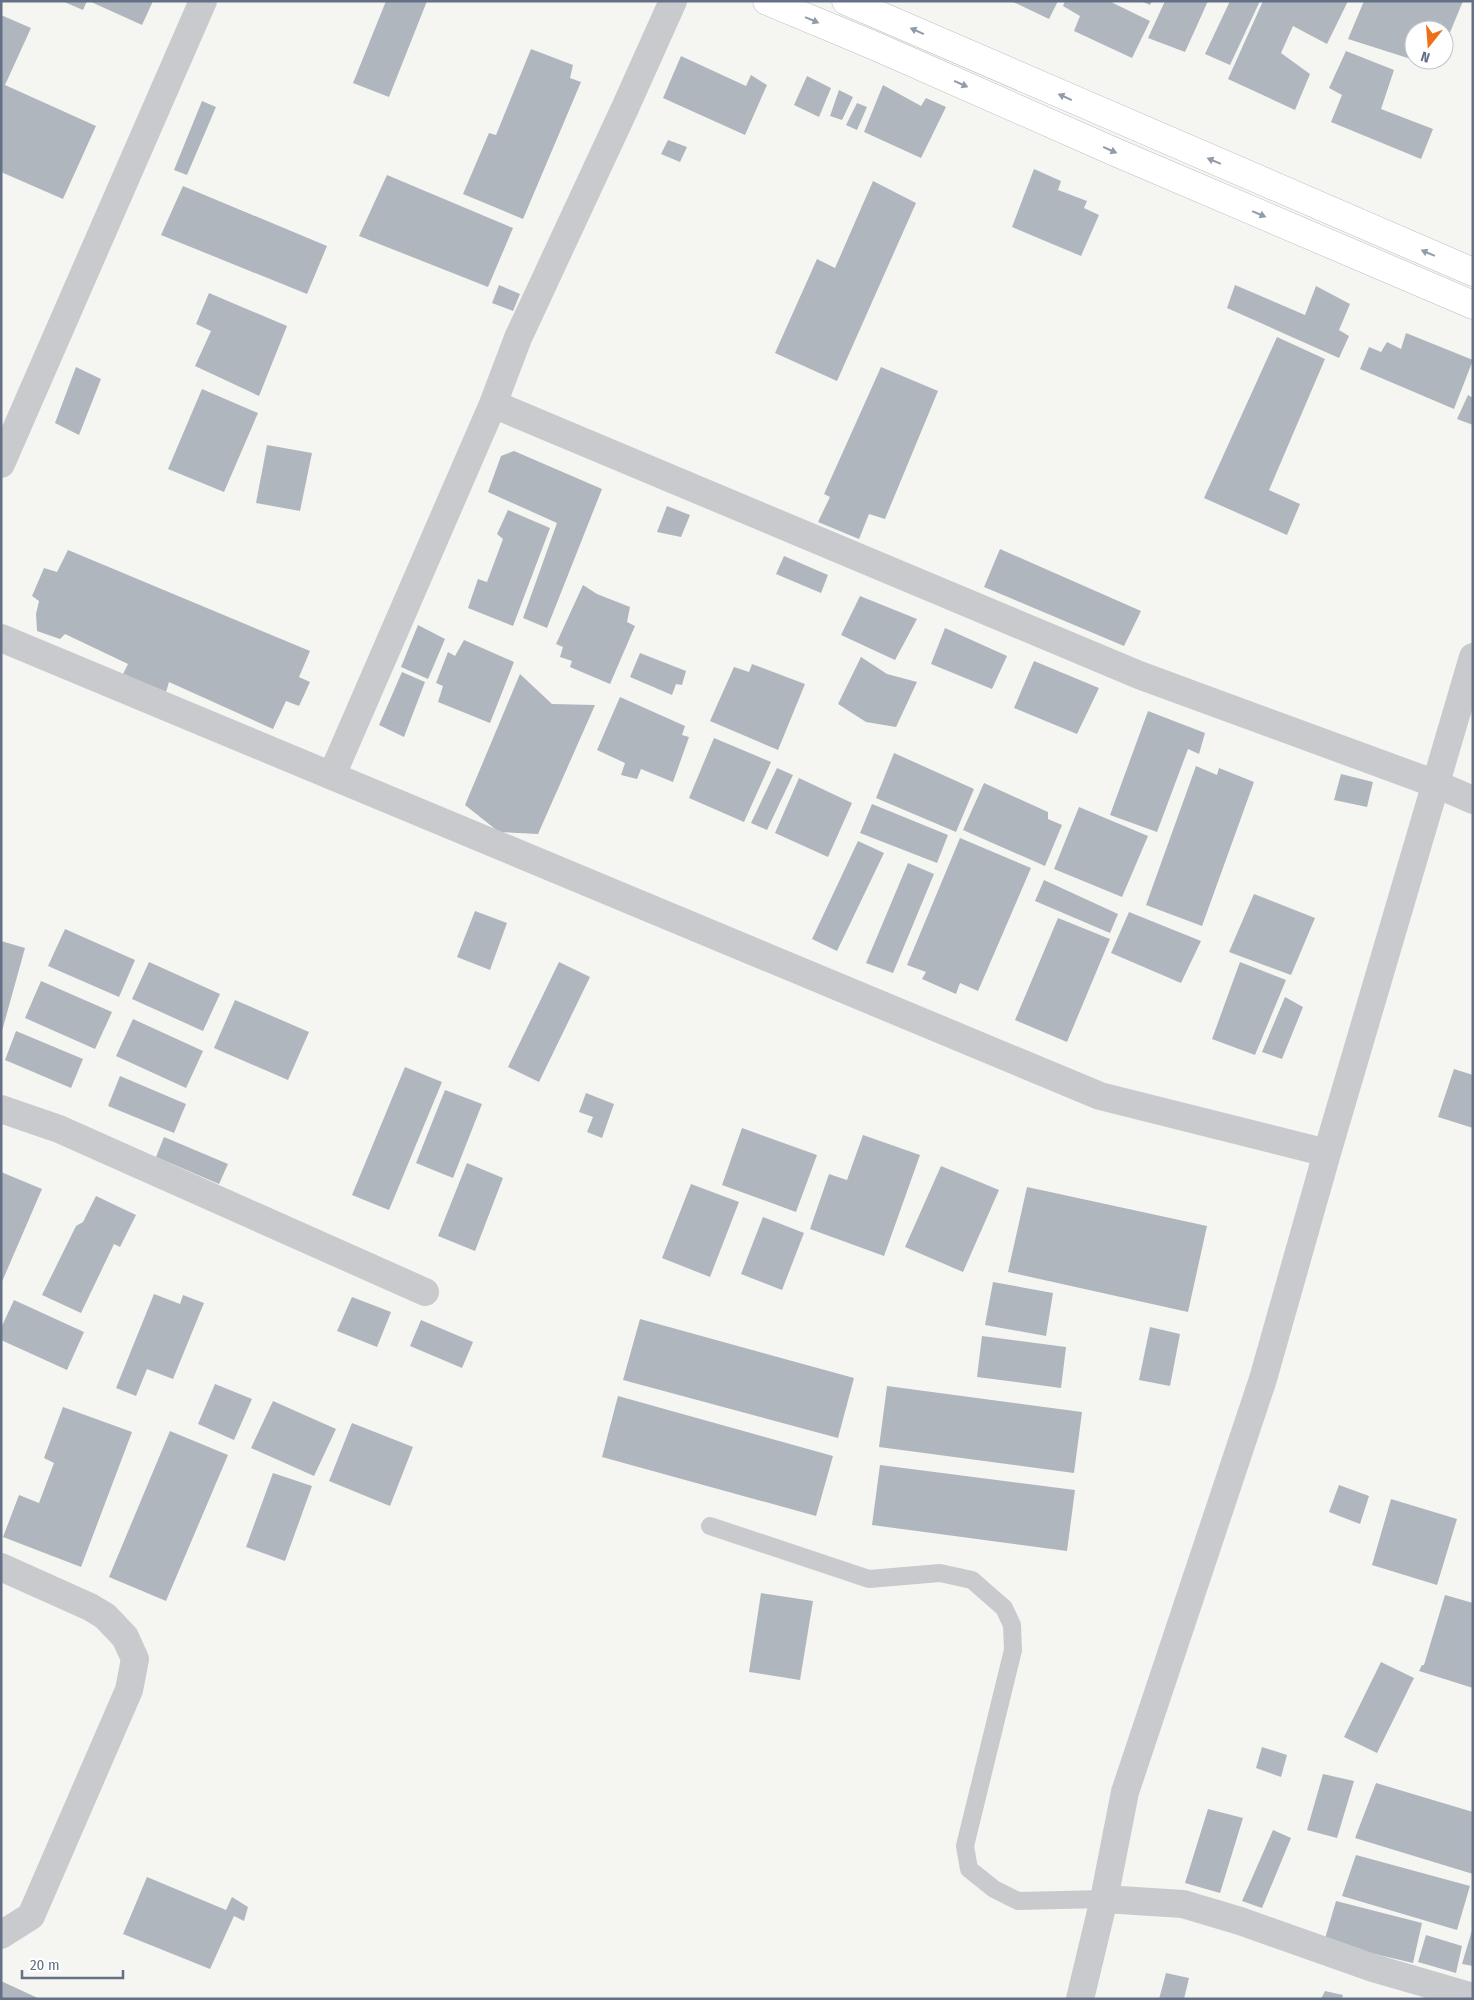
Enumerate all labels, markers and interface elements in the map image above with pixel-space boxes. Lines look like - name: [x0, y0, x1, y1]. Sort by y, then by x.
- one-way arrow: [805, 16, 820, 24]
- north arrow: [1404, 20, 1454, 70]
- one-way arrow: [910, 27, 924, 35]
- text: N: [1419, 48, 1432, 66]
- one-way arrow: [954, 81, 968, 89]
- one-way arrow: [1058, 92, 1072, 100]
- one-way arrow: [1103, 146, 1117, 154]
- one-way arrow: [1207, 157, 1221, 165]
- one-way arrow: [1252, 210, 1266, 218]
- one-way arrow: [1421, 248, 1435, 256]
- scale bar: [22, 1948, 124, 1980]
- text: 20 m: [30, 1956, 60, 1974]

